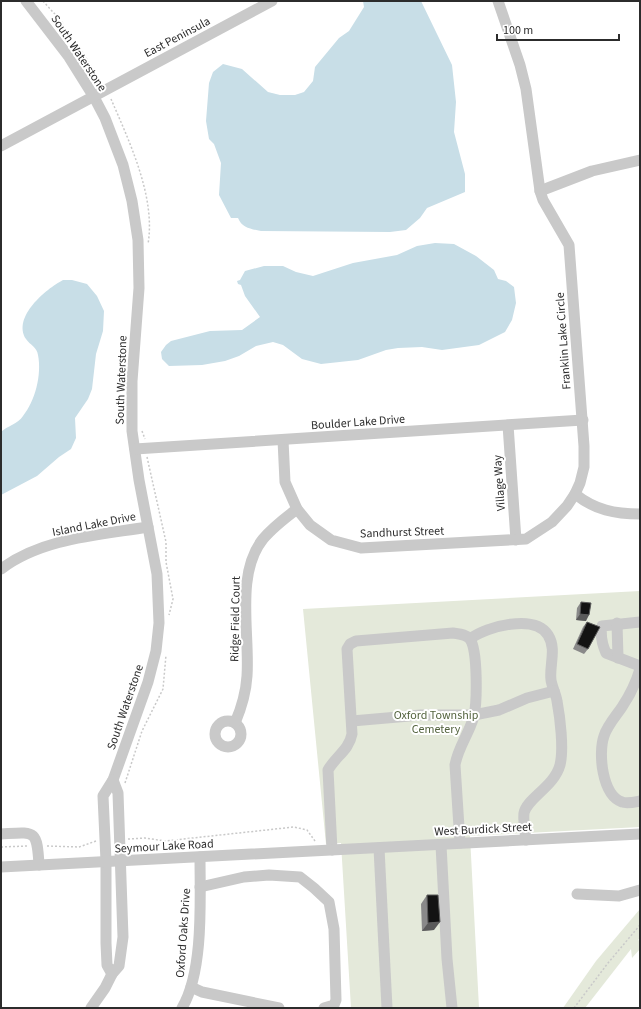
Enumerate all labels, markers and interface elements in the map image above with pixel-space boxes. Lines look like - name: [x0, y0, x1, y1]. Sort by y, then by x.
- street label: South Waterstone: [47, 12, 111, 95]
- street label: East Peninsula: [141, 13, 213, 62]
- scale bar: [497, 16, 619, 42]
- text: 100 m: [503, 22, 533, 39]
- street label: Franklin Lake Circle: [552, 292, 575, 390]
- street label: South Waterstone: [111, 335, 132, 425]
- street label: Boulder Lake Drive: [310, 411, 406, 434]
- street label: Village Way: [489, 454, 510, 512]
- street label: Island Lake Drive: [51, 508, 137, 541]
- street label: Sandhurst Street: [360, 523, 444, 542]
- street label: Ridge Field Court: [226, 576, 245, 662]
- street label: South Waterstone: [103, 662, 148, 752]
- park label: Oxford Township Cemetery: [394, 707, 479, 738]
- street label: West Burdick Street: [434, 818, 532, 841]
- street label: Seymour Lake Road: [114, 835, 214, 858]
- street label: Oxford Oaks Drive: [172, 888, 195, 978]

